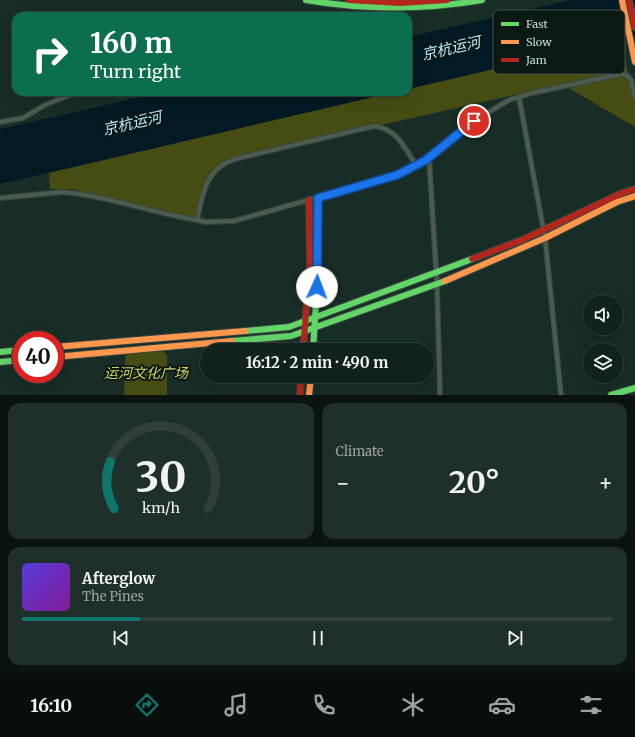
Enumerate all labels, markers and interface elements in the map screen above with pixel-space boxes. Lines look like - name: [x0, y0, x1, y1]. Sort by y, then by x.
- legend: [493, 10, 625, 74]
- text: Fast: [526, 17, 549, 31]
- text: 160 m: [90, 25, 172, 61]
- icon: right: [24, 28, 76, 80]
- water label: 京杭运河: [420, 31, 485, 64]
- text: Slow: [526, 35, 552, 49]
- text: Jam: [525, 53, 547, 67]
- text: Turn right: [90, 60, 181, 83]
- pin: [457, 104, 491, 138]
- water label: 京杭运河: [101, 106, 166, 139]
- icon: arrive: [463, 110, 485, 132]
- position arrow: [296, 266, 338, 308]
- map controls: [583, 295, 623, 383]
- button: sound: [583, 295, 623, 335]
- speed limit sign: 40: [12, 331, 64, 383]
- button: layers: [583, 343, 623, 383]
- text: 16:12 · 2 min · 490 m: [246, 353, 388, 372]
- park label: 运河文化广场: [104, 364, 189, 382]
- text: Climate: [336, 443, 384, 460]
- text: 30: [135, 451, 186, 503]
- text: 20°: [449, 463, 500, 501]
- text: −: [336, 469, 350, 497]
- text: +: [598, 469, 613, 497]
- text: km/h: [142, 499, 180, 517]
- text: Afterglow: [82, 569, 155, 588]
- text: The Pines: [82, 588, 144, 605]
- icon: previous: [110, 627, 132, 649]
- icon: pause: [307, 627, 329, 649]
- icon: next: [504, 627, 526, 649]
- icon: directions: [133, 691, 161, 719]
- icon: music: [222, 691, 250, 719]
- icon: phone: [310, 691, 338, 719]
- icon: climate: [399, 691, 427, 719]
- icon: car: [488, 691, 516, 719]
- icon: filters: [577, 691, 605, 719]
- text: 16:10: [30, 694, 72, 717]

